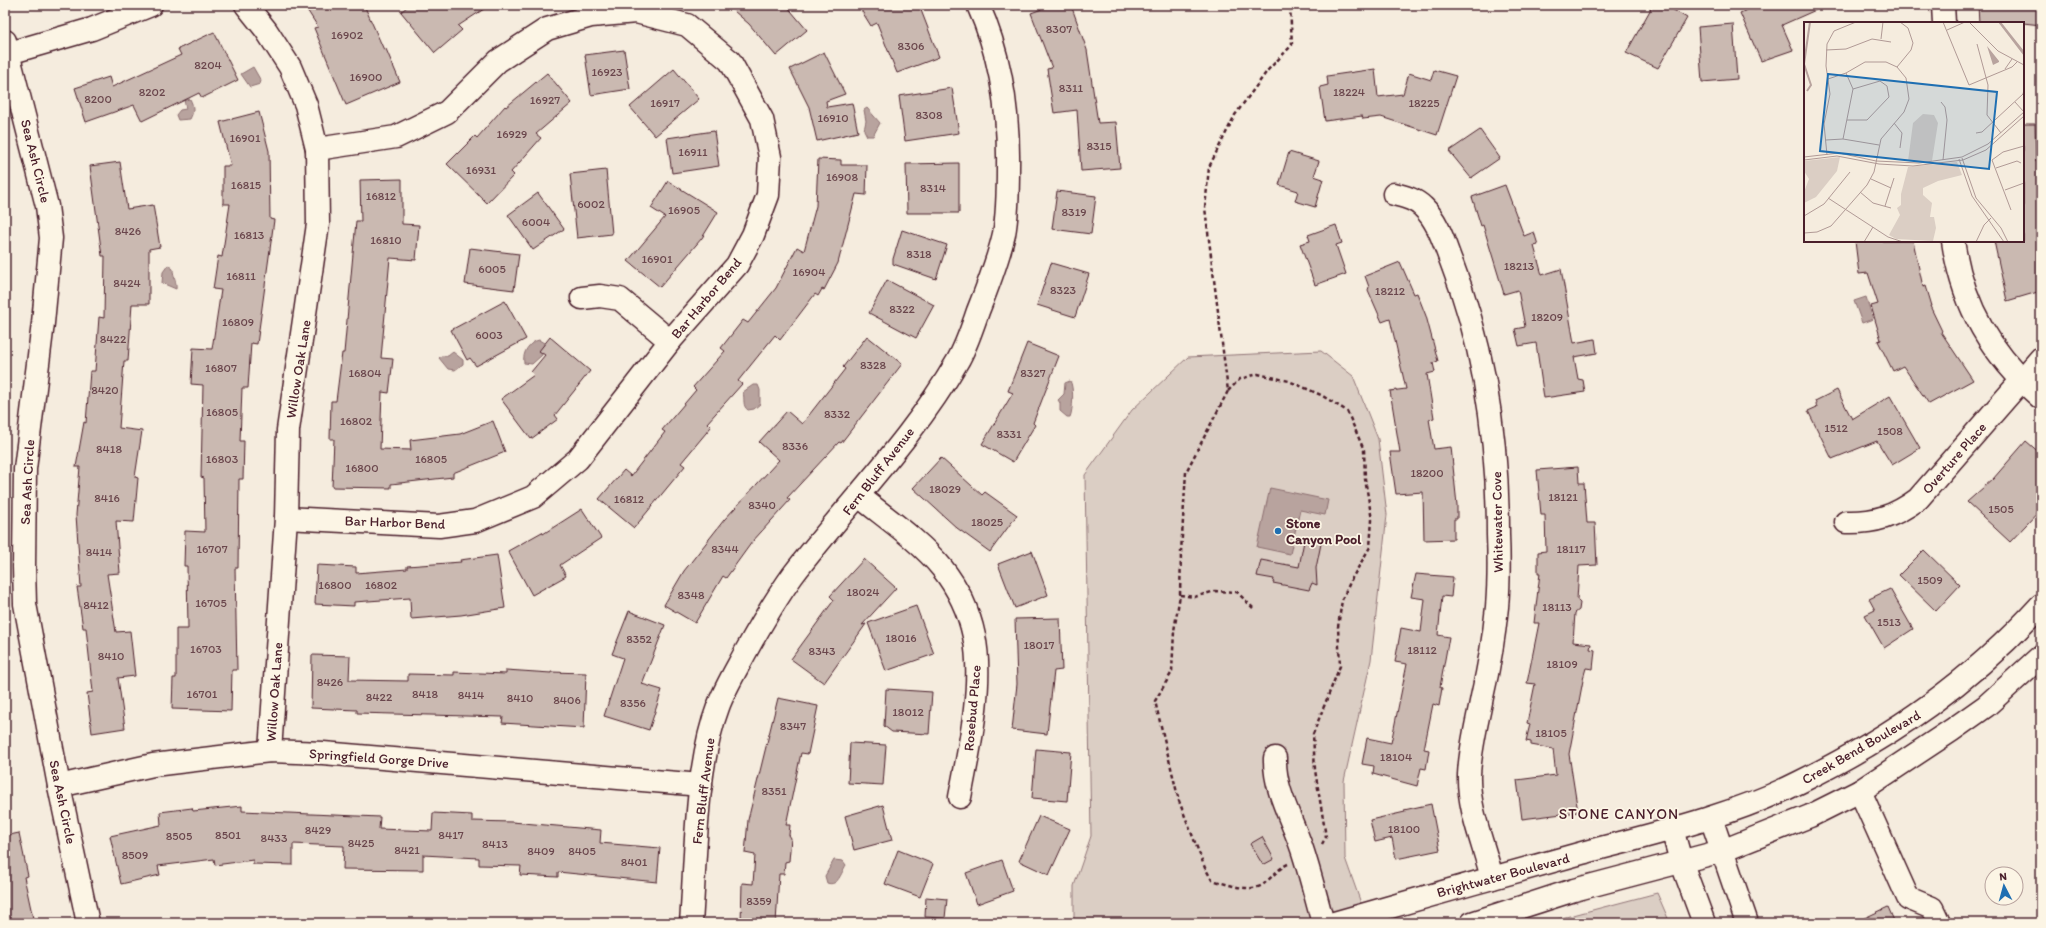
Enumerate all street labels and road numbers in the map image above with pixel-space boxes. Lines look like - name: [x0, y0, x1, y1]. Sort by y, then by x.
- street label: Sea Ash Circle: [17, 118, 54, 205]
- street label: Bar Harbor Bend: [667, 254, 746, 342]
- street label: Willow Oak Lane: [282, 318, 315, 420]
- street label: Overture Place: [1919, 419, 1990, 498]
- street label: Fern Bluff Avenue: [839, 424, 918, 519]
- street label: Sea Ash Circle: [17, 439, 38, 525]
- street label: Whitewater Cove: [1488, 471, 1507, 573]
- street label: Bar Harbor Bend: [344, 512, 446, 533]
- street label: Willow Oak Lane: [263, 641, 286, 742]
- street label: Rosebud Place: [960, 664, 985, 752]
- street label: Creek Bend Boulevard: [1799, 706, 1924, 788]
- street label: Fern Bluff Avenue: [689, 736, 719, 845]
- street label: Springfield Gorge Drive: [309, 745, 450, 772]
- street label: Sea Ash Circle: [45, 759, 80, 846]
- street label: Brightwater Boulevard: [1435, 849, 1572, 901]

